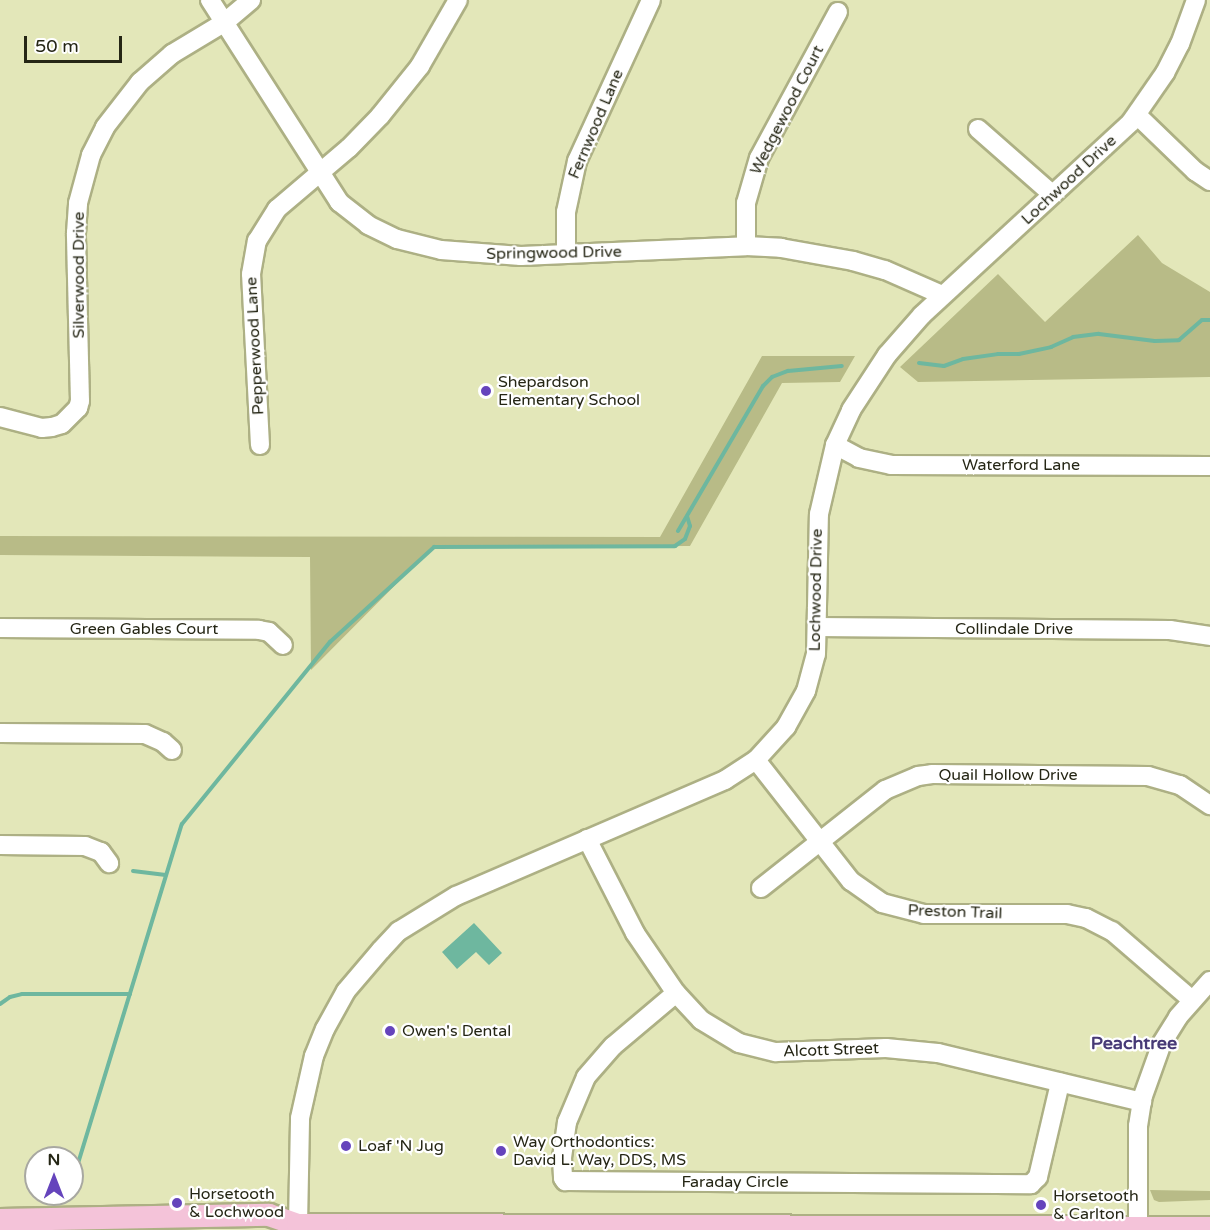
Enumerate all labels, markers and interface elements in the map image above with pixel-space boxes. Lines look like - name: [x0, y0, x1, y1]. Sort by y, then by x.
- scale bar: [27, 24, 124, 62]
- text: 50 m: [35, 35, 79, 57]
- street label: Wedgewood Court: [746, 42, 828, 178]
- street label: Fernwood Lane: [564, 66, 628, 182]
- street label: Lochwood Drive: [1018, 131, 1120, 229]
- street label: Silverwood Drive: [69, 212, 89, 338]
- street label: Springwood Drive: [486, 242, 622, 264]
- street label: Pepperwood Lane: [242, 276, 268, 416]
- place label: Shepardson Elementary School: [498, 372, 640, 410]
- marker: Shepardson Elementary School: [479, 384, 493, 398]
- street label: Waterford Lane: [962, 455, 1080, 475]
- street label: Lochwood Drive: [805, 528, 827, 652]
- street label: Green Gables Court: [70, 619, 218, 639]
- street label: Collindale Drive: [955, 619, 1073, 639]
- street label: Quail Hollow Drive: [938, 765, 1078, 785]
- street label: Preston Trail: [907, 901, 1003, 923]
- place label: Owen's Dental: [402, 1021, 511, 1041]
- marker: Owen's Dental: [383, 1024, 397, 1038]
- district label: Peachtree: [1091, 1032, 1177, 1054]
- street label: Alcott Street: [783, 1039, 879, 1061]
- place label: Way Orthodontics: David L. Way, DDS, MS: [513, 1132, 686, 1170]
- place label: Loaf 'N Jug: [358, 1136, 444, 1156]
- marker: Loaf 'N Jug: [339, 1139, 353, 1153]
- marker: Way Orthodontics: David L. Way, DDS, MS: [494, 1144, 508, 1158]
- north arrow: [24, 1146, 84, 1206]
- text: N: [48, 1150, 60, 1170]
- street label: Faraday Circle: [682, 1172, 788, 1192]
- place label: Horsetooth & Lochwood: [189, 1184, 284, 1222]
- place label: Horsetooth & Carlton: [1053, 1186, 1139, 1224]
- marker: Horsetooth & Lochwood: [170, 1196, 184, 1210]
- marker: Horsetooth & Carlton: [1034, 1198, 1048, 1212]

